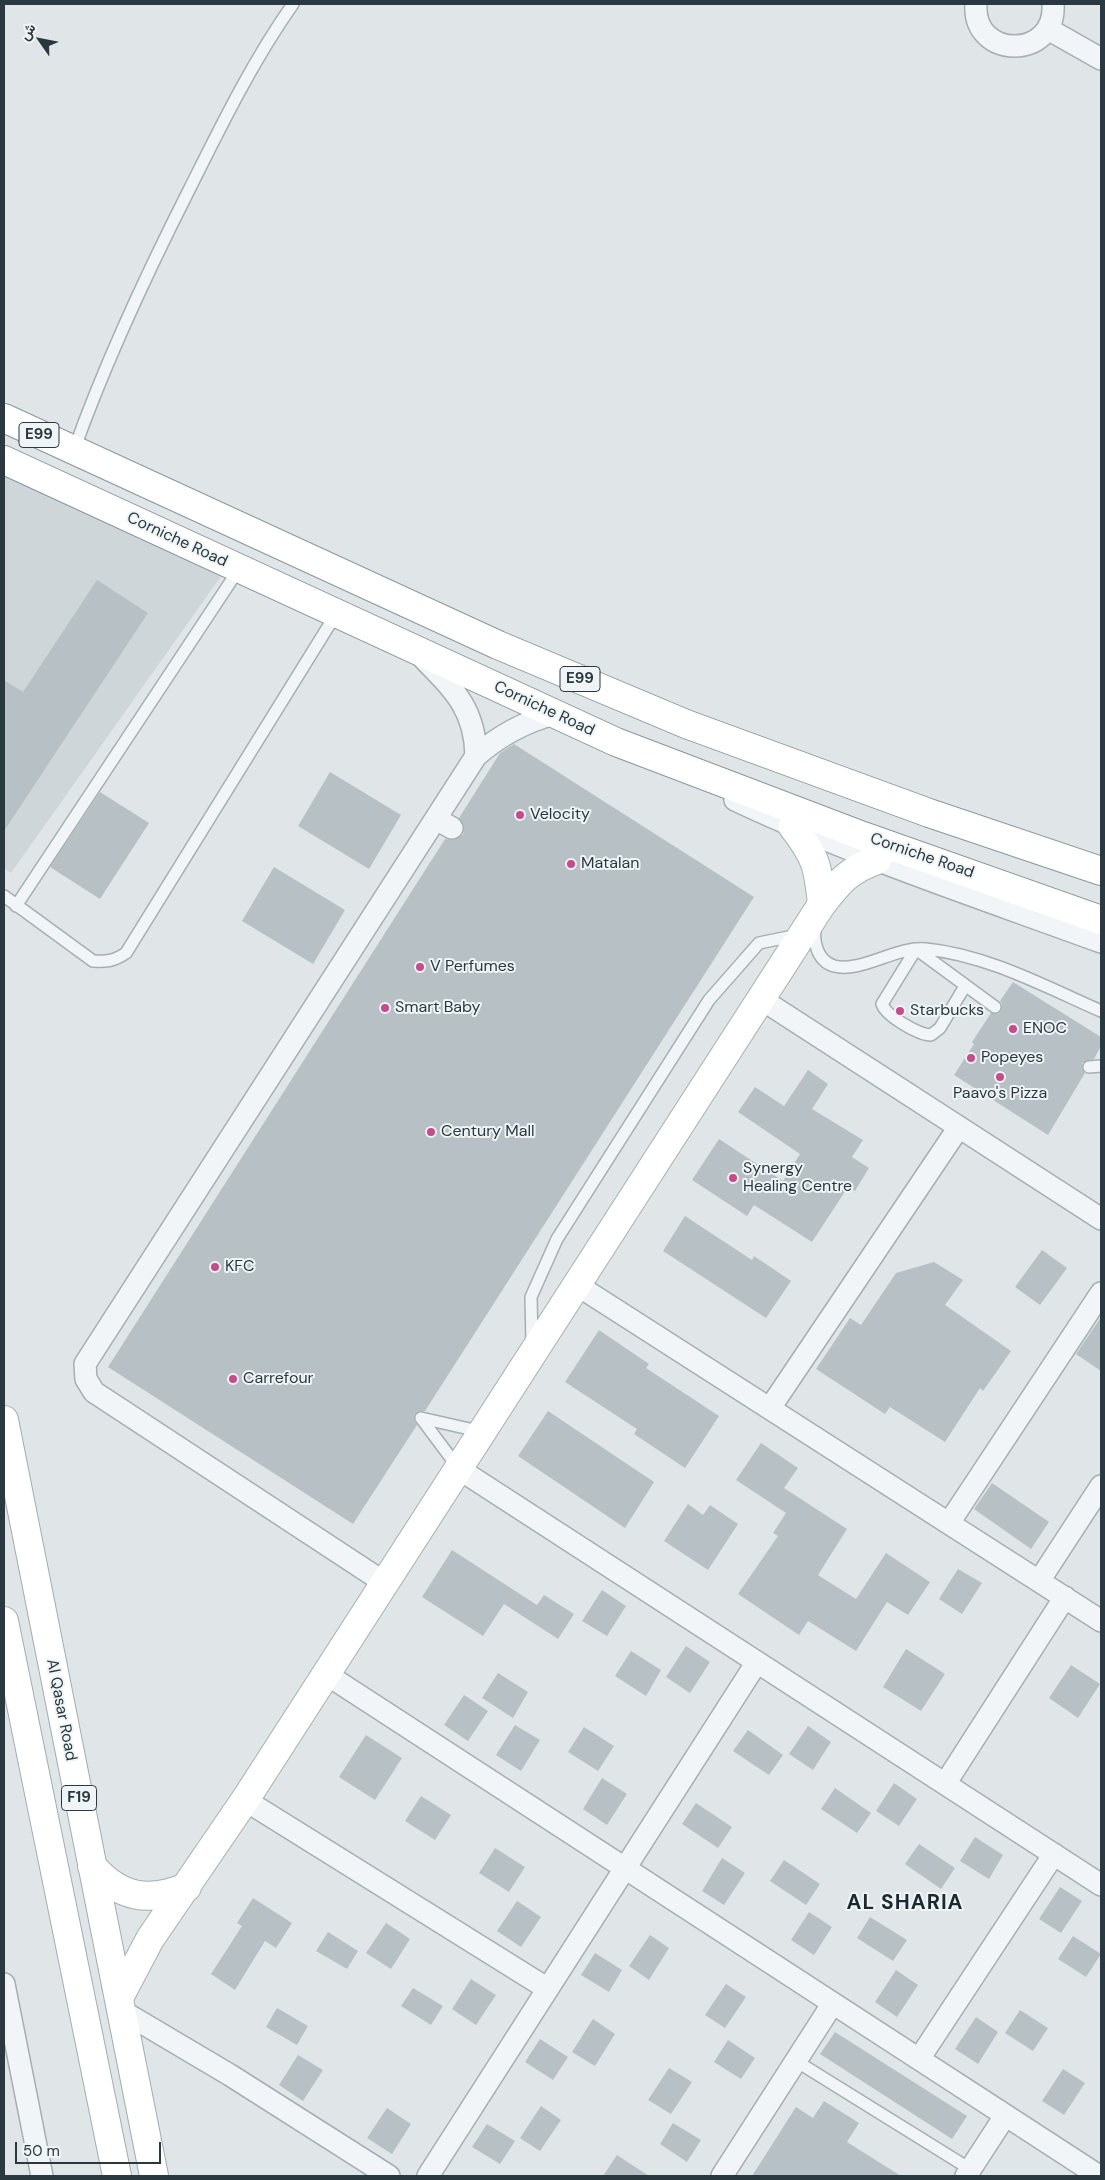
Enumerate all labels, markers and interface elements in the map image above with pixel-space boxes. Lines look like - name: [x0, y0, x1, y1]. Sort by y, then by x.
- north arrow: [15, 15, 65, 65]
- text: ش: [15, 20, 40, 44]
- road number: E99: [19, 422, 59, 448]
- street label: Corniche Road: [124, 508, 230, 572]
- road number: E99: [560, 666, 600, 692]
- street label: Corniche Road: [491, 677, 597, 741]
- place label: Velocity: [530, 805, 590, 825]
- marker: Velocity: [514, 809, 526, 821]
- street label: Corniche Road: [867, 829, 977, 883]
- place label: Matalan: [581, 854, 639, 874]
- marker: Matalan: [565, 858, 577, 870]
- place label: V Perfumes: [430, 957, 515, 977]
- marker: V Perfumes: [414, 961, 426, 973]
- place label: Smart Baby: [395, 998, 480, 1018]
- place label: Starbucks: [910, 1001, 984, 1021]
- marker: Smart Baby: [379, 1002, 391, 1014]
- marker: Starbucks: [894, 1005, 906, 1017]
- place label: ENOC: [1023, 1019, 1067, 1039]
- marker: ENOC: [1007, 1023, 1019, 1035]
- place label: Popeyes: [981, 1048, 1043, 1068]
- marker: Popeyes: [965, 1052, 977, 1064]
- marker: Paavo's Pizza: [994, 1071, 1006, 1083]
- place label: Paavo's Pizza: [953, 1084, 1047, 1104]
- place label: Century Mall: [441, 1122, 535, 1142]
- marker: Century Mall: [425, 1126, 437, 1138]
- place label: Synergy Healing Centre: [743, 1159, 852, 1197]
- marker: Synergy Healing Centre: [727, 1172, 739, 1184]
- place label: KFC: [225, 1257, 254, 1277]
- marker: KFC: [209, 1261, 221, 1273]
- place label: Carrefour: [243, 1369, 313, 1389]
- marker: Carrefour: [227, 1373, 239, 1385]
- street label: Al Qasar Road: [42, 1657, 80, 1763]
- road number: F19: [62, 1786, 96, 1810]
- district label: AL SHARIA: [845, 1890, 965, 1916]
- scale bar: [18, 2132, 164, 2164]
- text: 50 m: [23, 2141, 60, 2161]

